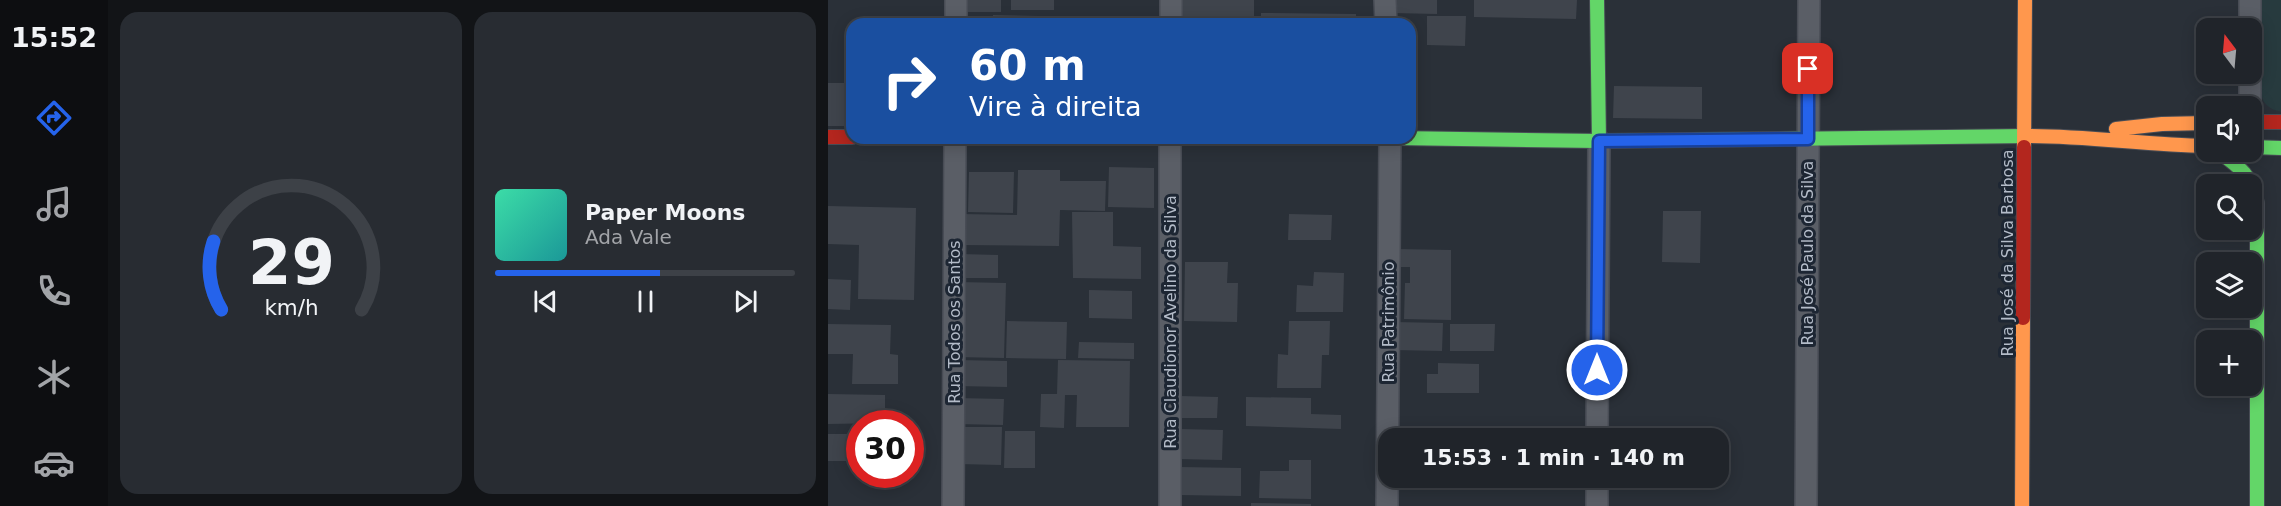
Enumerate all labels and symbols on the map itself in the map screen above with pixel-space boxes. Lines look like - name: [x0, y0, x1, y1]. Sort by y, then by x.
- north arrow: [2196, 18, 2262, 84]
- pin: [1782, 43, 1833, 94]
- street label: Rua José da Silva Barbosa: [1998, 149, 2017, 357]
- street label: Rua José Paulo da Silva: [1798, 161, 1817, 345]
- street label: Rua Claudionor Avelino da Silva: [1161, 195, 1180, 449]
- street label: Rua Todos os Santos: [945, 240, 964, 404]
- street label: Rua Patrimônio: [1379, 261, 1398, 383]
- position arrow: [1565, 338, 1629, 402]
- speed limit sign: 30: [846, 410, 924, 488]

